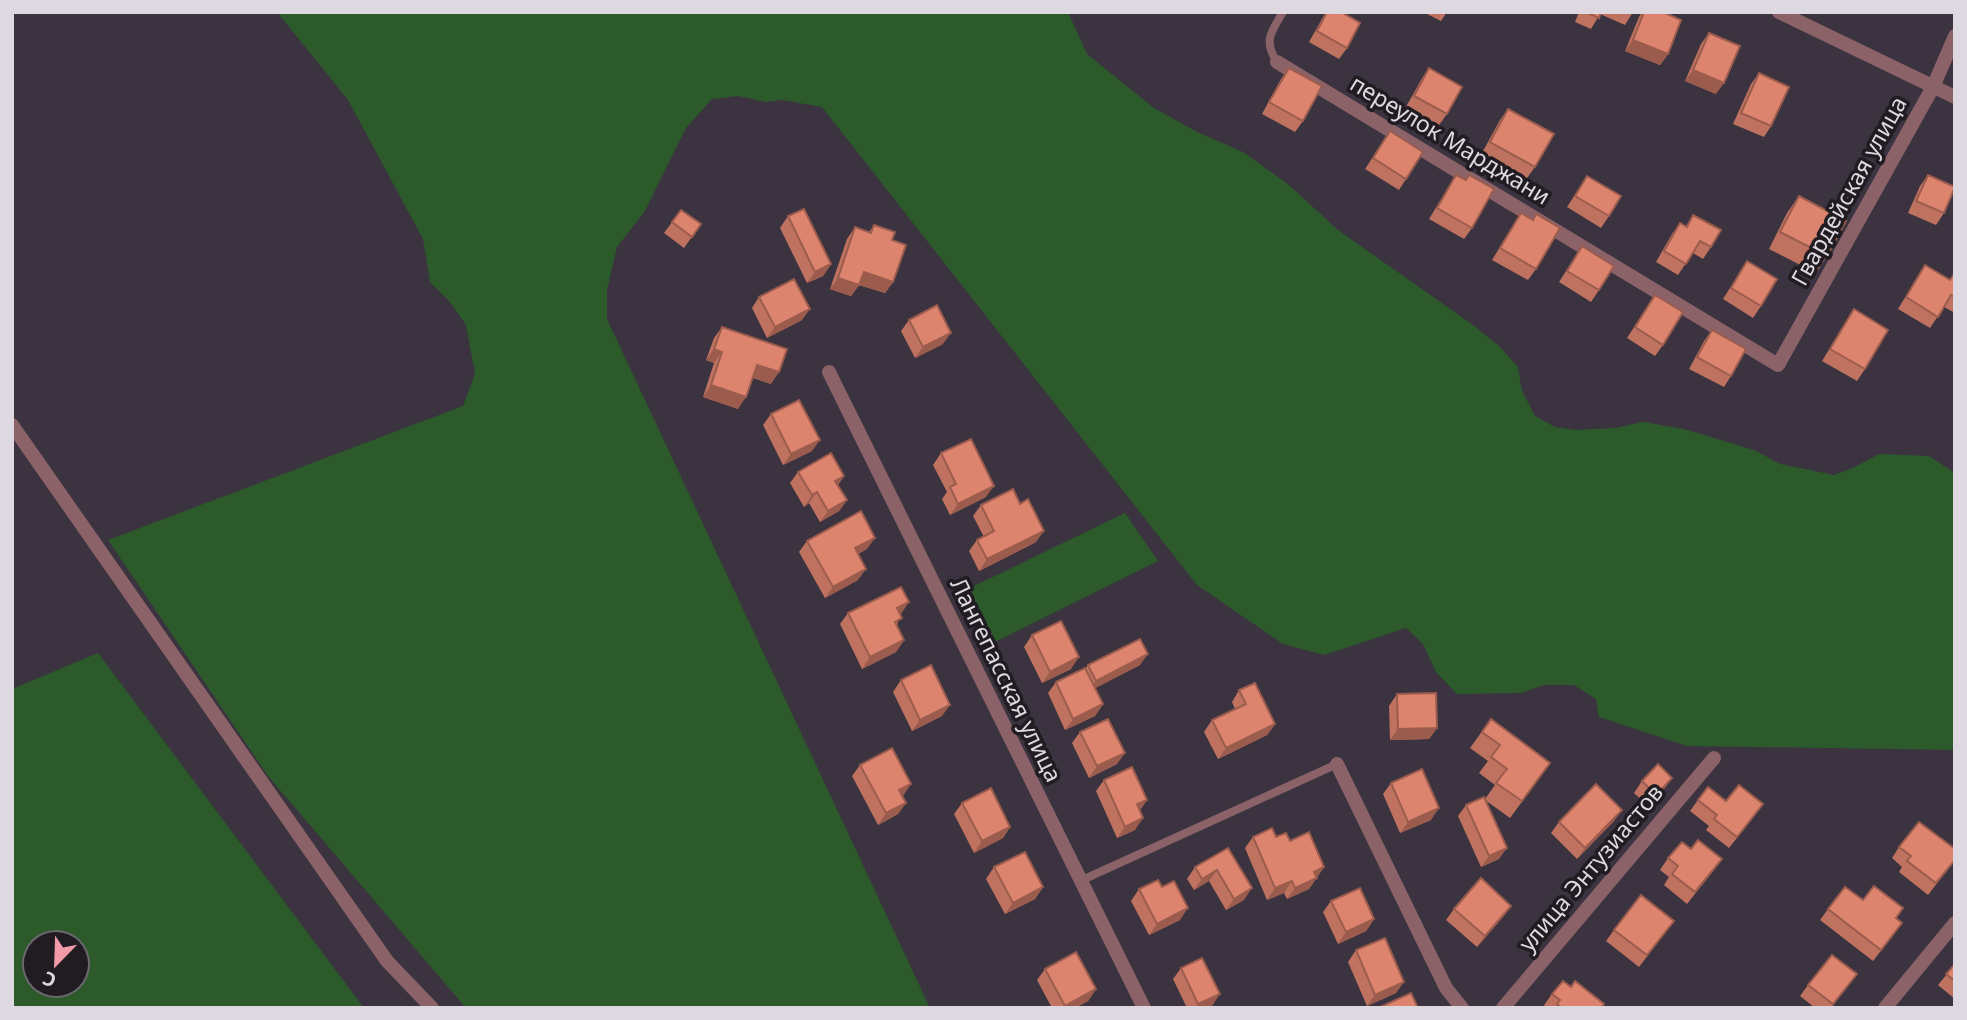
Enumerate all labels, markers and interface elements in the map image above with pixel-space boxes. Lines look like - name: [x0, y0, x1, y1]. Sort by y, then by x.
- street label: переулок Марджани: [1345, 67, 1556, 212]
- street label: Гвардейская улица: [1783, 90, 1913, 291]
- street label: Лангепасская улица: [943, 572, 1070, 787]
- street label: улица Энтузиастов: [1511, 777, 1670, 958]
- north arrow: [21, 929, 91, 999]
- text: С: [39, 965, 60, 994]

